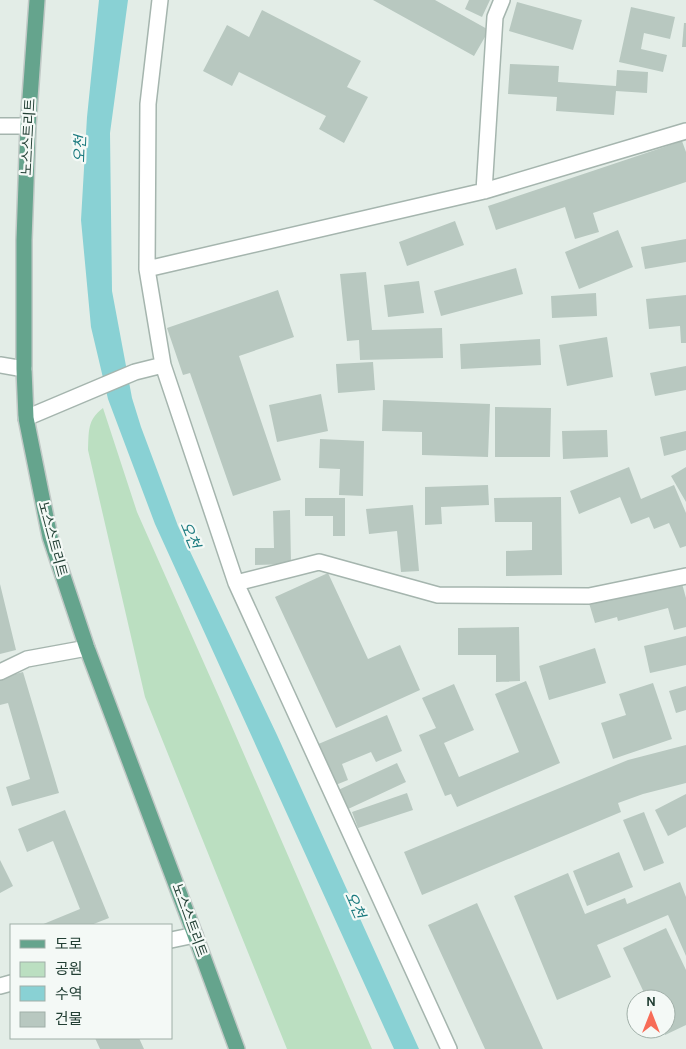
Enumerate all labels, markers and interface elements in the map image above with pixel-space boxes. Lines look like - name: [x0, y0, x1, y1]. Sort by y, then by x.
- street label: 노스스트리트: [18, 98, 39, 176]
- water label: 오천: [71, 133, 90, 163]
- street label: 노스스트리트: [34, 500, 71, 579]
- water label: 오천: [176, 519, 205, 553]
- street label: 노스스트리트: [168, 881, 211, 959]
- water label: 오천: [341, 889, 370, 923]
- legend: [10, 924, 172, 1039]
- text: 도로: [55, 935, 83, 953]
- text: 공원: [55, 960, 83, 978]
- text: 수역: [55, 985, 83, 1003]
- north arrow: [626, 989, 676, 1039]
- text: N: [646, 993, 656, 1010]
- text: 건물: [55, 1010, 83, 1028]

